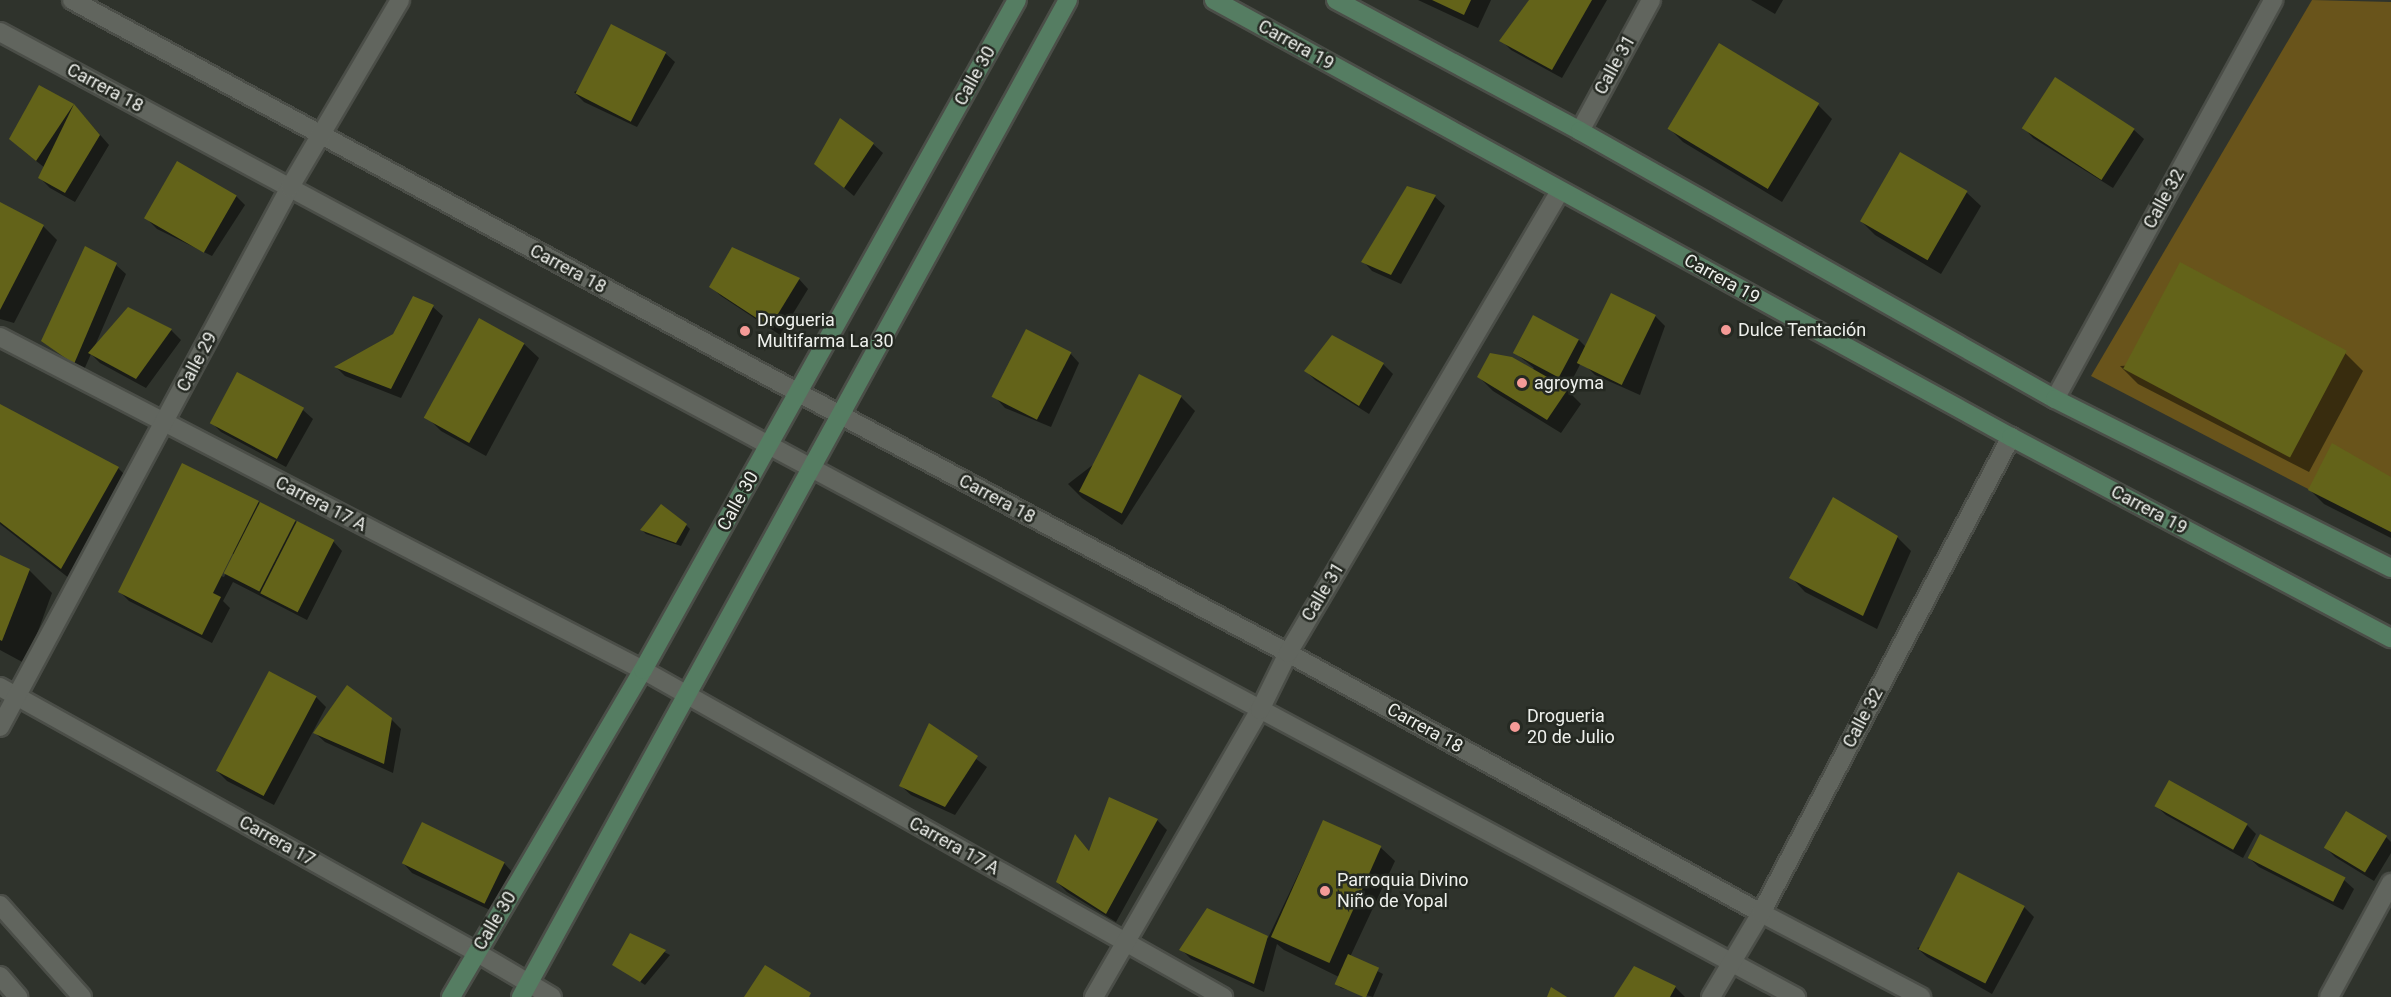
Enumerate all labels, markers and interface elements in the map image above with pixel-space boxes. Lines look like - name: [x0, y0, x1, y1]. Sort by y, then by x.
- street label: Carrera 19: [1254, 15, 1338, 75]
- street label: Calle 31: [1590, 32, 1640, 98]
- street label: Calle 30: [950, 43, 1000, 109]
- street label: Carrera 18: [63, 59, 147, 117]
- street label: Calle 32: [2139, 166, 2189, 232]
- street label: Carrera 18: [526, 240, 610, 298]
- street label: Carrera 19: [1680, 249, 1764, 309]
- place label: Drogueria Multifarma La 30: [757, 310, 894, 352]
- place label: Dulce Tentación: [1738, 319, 1867, 341]
- marker: Dulce Tentación: [1719, 323, 1733, 337]
- marker: Drogueria Multifarma La 30: [738, 324, 752, 338]
- street label: Calle 29: [172, 328, 222, 396]
- place label: agroyma: [1534, 372, 1604, 394]
- marker: agroyma: [1515, 376, 1529, 390]
- street label: Calle 30: [713, 468, 763, 534]
- street label: Carrera 18: [955, 470, 1039, 528]
- street label: Carrera 17 A: [272, 472, 370, 536]
- street label: Carrera 19: [2107, 481, 2191, 539]
- street label: Calle 31: [1297, 559, 1349, 625]
- street label: Calle 32: [1838, 684, 1888, 752]
- street label: Carrera 18: [1383, 698, 1467, 758]
- place label: Drogueria 20 de Julio: [1527, 706, 1615, 748]
- marker: Drogueria 20 de Julio: [1508, 720, 1522, 734]
- street label: Carrera 17: [235, 811, 319, 871]
- street label: Carrera 17 A: [905, 812, 1003, 880]
- place label: Parroquia Divino Niño de Yopal: [1337, 870, 1469, 912]
- marker: Parroquia Divino Niño de Yopal: [1318, 884, 1332, 898]
- street label: Calle 30: [469, 888, 521, 954]

